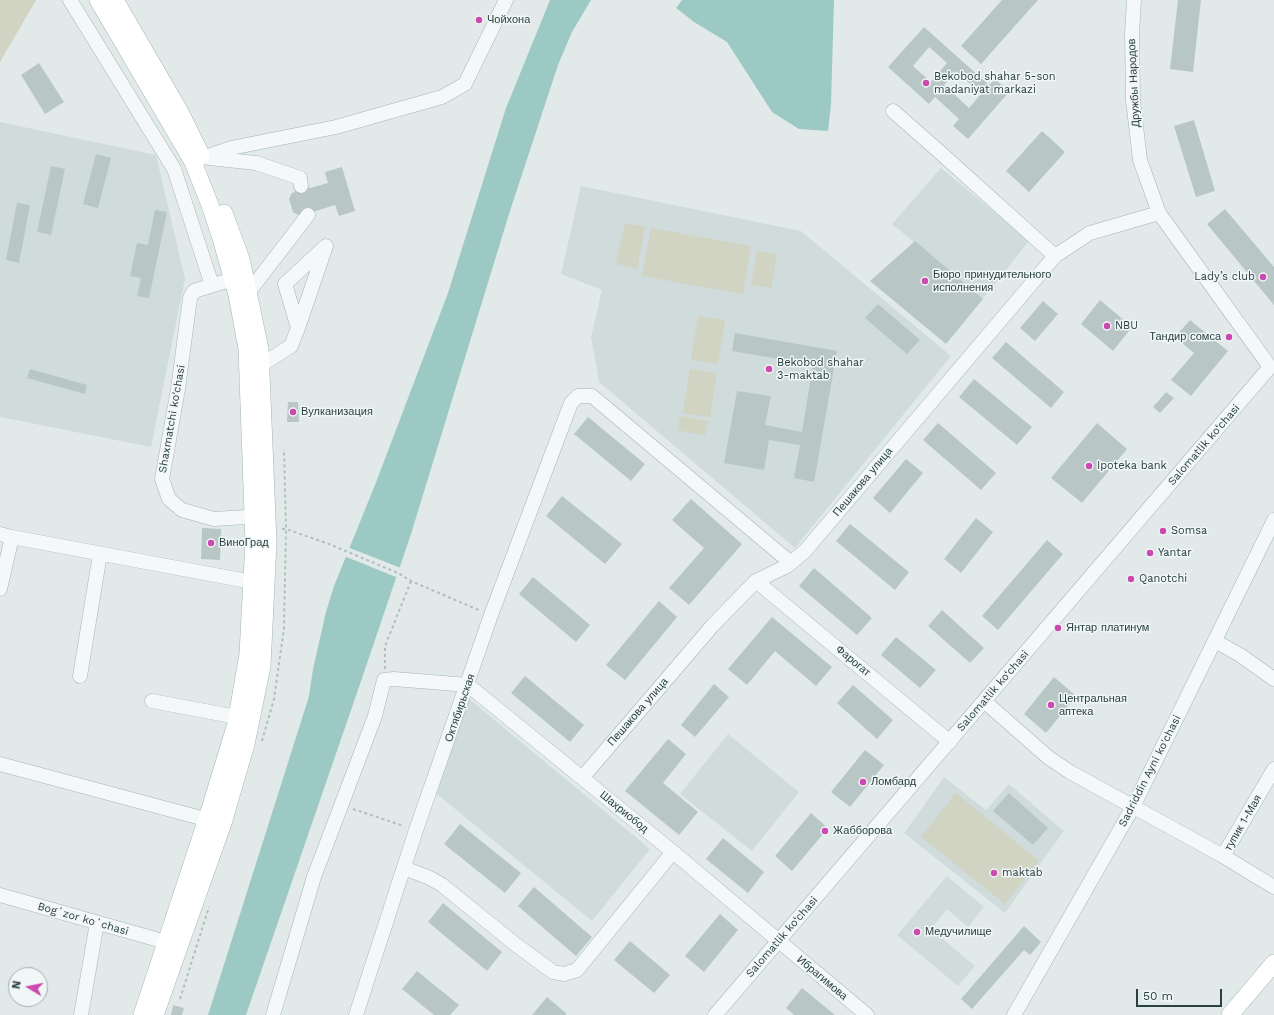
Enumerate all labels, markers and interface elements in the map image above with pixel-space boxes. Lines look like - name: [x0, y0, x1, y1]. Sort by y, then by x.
- place label: Чойхона: [487, 13, 530, 27]
- marker: Чойхона: [474, 15, 484, 25]
- street label: Дружбы Народов: [1125, 38, 1143, 128]
- place label: Bekobod shahar 5-son madaniyat markazi: [934, 70, 1056, 96]
- marker: Bekobod shahar 5-son madaniyat markazi: [921, 78, 931, 88]
- place label: Бюро принудительного исполнения: [933, 268, 1051, 294]
- place label: Lady’s club: [1194, 270, 1255, 284]
- marker: Lady’s club: [1258, 272, 1268, 282]
- marker: Бюро принудительного исполнения: [920, 276, 930, 286]
- place label: NBU: [1115, 319, 1138, 333]
- marker: NBU: [1102, 321, 1112, 331]
- place label: Тандир сомса: [1149, 330, 1221, 344]
- marker: Тандир сомса: [1224, 332, 1234, 342]
- place label: Bekobod shahar 3-maktab: [777, 356, 864, 382]
- street label: Shaxmatchi ko'chasi: [156, 364, 188, 474]
- marker: Bekobod shahar 3-maktab: [764, 364, 774, 374]
- street label: Salomatlik ko‘chasi: [1165, 402, 1243, 488]
- place label: Вулканизация: [301, 405, 373, 419]
- marker: Вулканизация: [288, 407, 298, 417]
- street label: Пешакова улица: [830, 445, 896, 519]
- place label: Ipoteka bank: [1097, 459, 1167, 473]
- marker: Ipoteka bank: [1084, 461, 1094, 471]
- place label: Somsa: [1171, 524, 1207, 538]
- marker: Somsa: [1158, 526, 1168, 536]
- place label: ВиноГрад: [219, 536, 269, 550]
- marker: ВиноГрад: [206, 538, 216, 548]
- place label: Yantar: [1158, 546, 1192, 560]
- marker: Yantar: [1145, 548, 1155, 558]
- place label: Qanotchi: [1139, 572, 1187, 586]
- marker: Qanotchi: [1126, 574, 1136, 584]
- place label: Янтар платинум: [1066, 621, 1149, 635]
- marker: Янтар платинум: [1053, 623, 1063, 633]
- street label: Фарогат: [833, 643, 873, 679]
- street label: Salomatlik ko‘chasi: [954, 648, 1032, 734]
- street label: Октябирьская: [442, 672, 478, 744]
- street label: Пешакова улица: [605, 675, 671, 749]
- place label: Центральная аптека: [1059, 692, 1127, 718]
- marker: Центральная аптека: [1046, 700, 1056, 710]
- street label: Sadriddin Ayni ko'chasi: [1116, 713, 1184, 829]
- place label: Ломбард: [871, 775, 916, 789]
- marker: Ломбард: [858, 777, 868, 787]
- street label: Шахриобод: [597, 788, 651, 836]
- street label: тупик 1-Мая: [1222, 793, 1264, 853]
- place label: Жабборова: [833, 824, 892, 838]
- marker: Жабборова: [820, 826, 830, 836]
- place label: maktab: [1002, 866, 1043, 880]
- marker: maktab: [989, 868, 999, 878]
- street label: Salomatlik ko‘chasi: [743, 894, 821, 980]
- street label: Bogʻzor koʻchasi: [36, 900, 130, 938]
- place label: Медучилище: [925, 925, 992, 939]
- marker: Медучилище: [912, 927, 922, 937]
- street label: Ибрагимова: [794, 953, 850, 1003]
- north arrow: [8, 967, 48, 1007]
- text: N: [10, 980, 24, 990]
- scale bar: [1138, 981, 1224, 1007]
- text: 50 m: [1143, 989, 1173, 1003]

